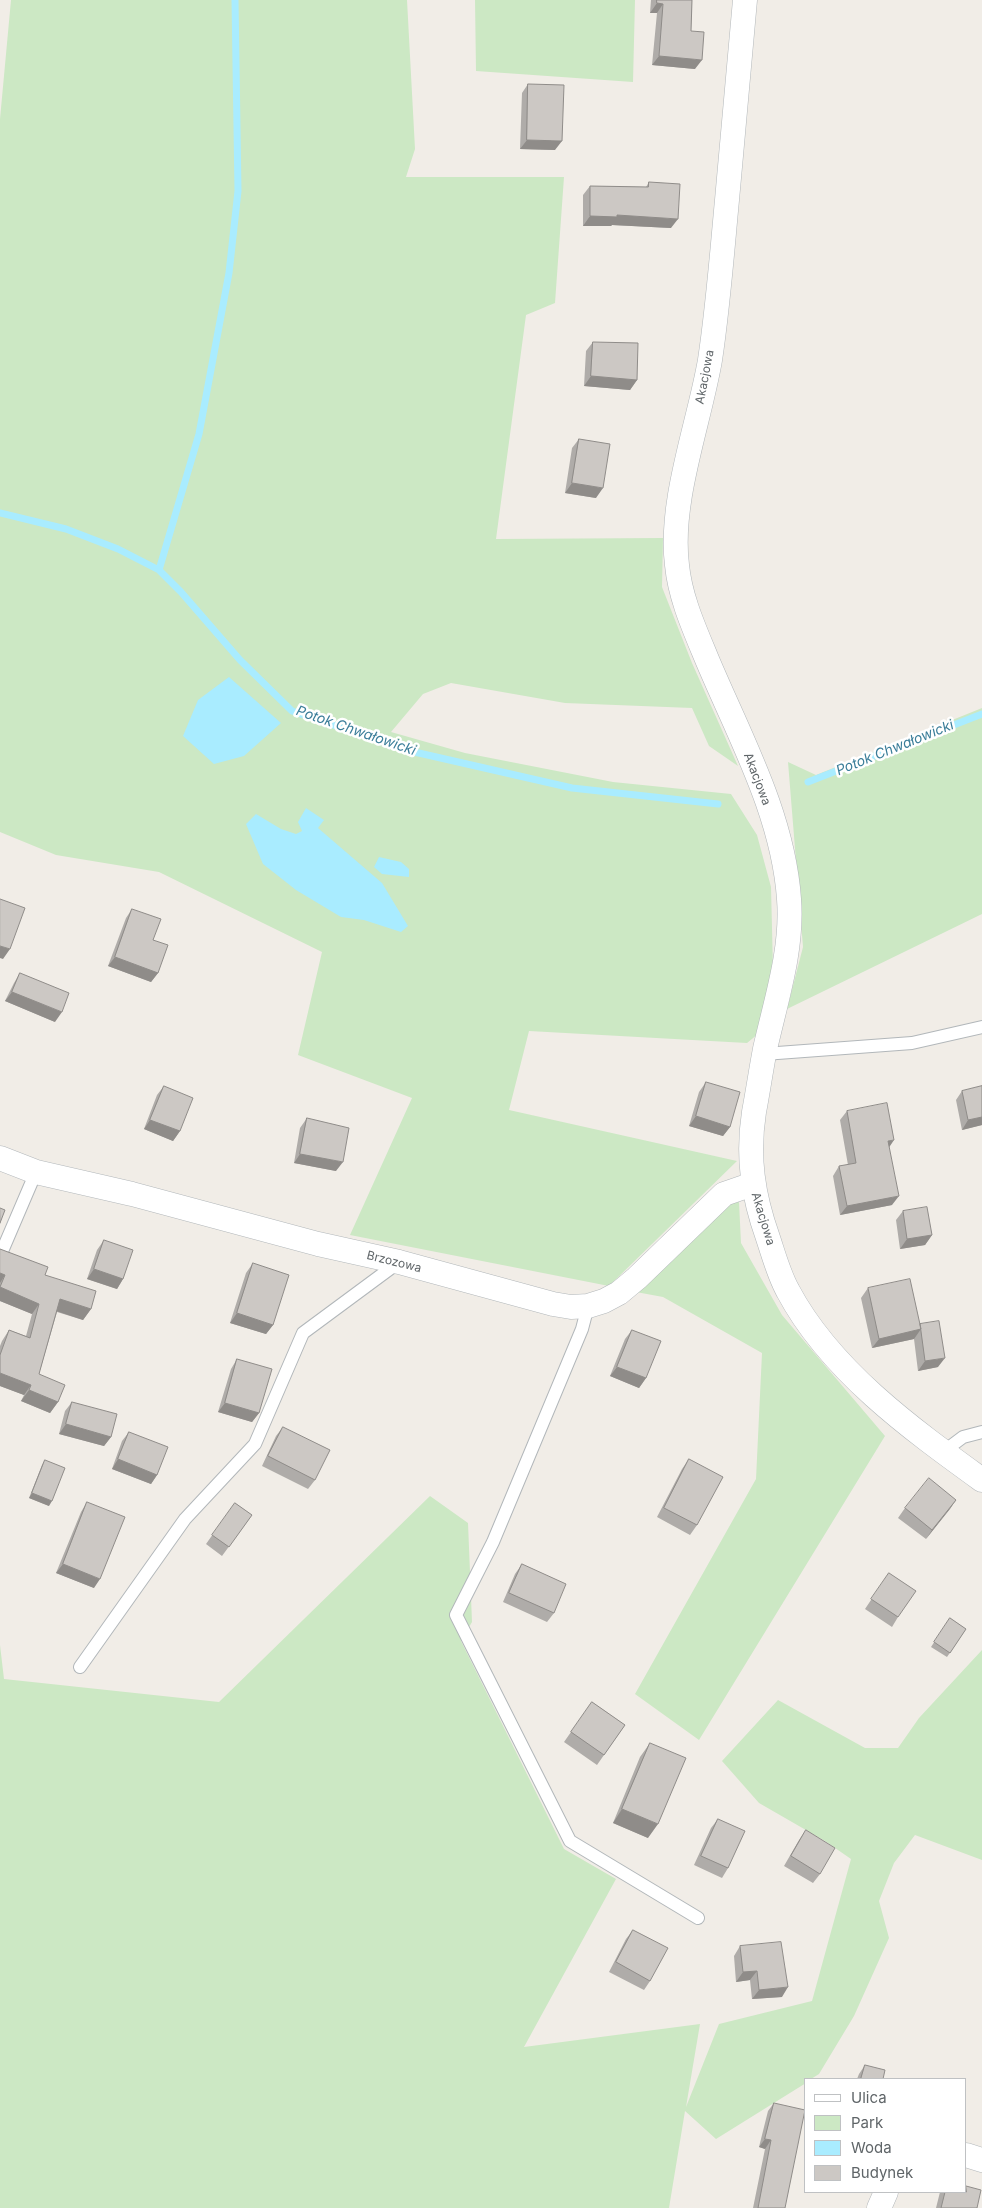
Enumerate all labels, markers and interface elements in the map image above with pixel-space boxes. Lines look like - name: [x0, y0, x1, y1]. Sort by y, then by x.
- street label: Akacjowa: [693, 349, 717, 405]
- water label: Potok Chwałowicki: [294, 703, 418, 759]
- water label: Potok Chwałowicki: [834, 717, 956, 779]
- street label: Akacjowa: [740, 751, 774, 807]
- street label: Akacjowa: [748, 1191, 778, 1247]
- street label: Brzozowa: [365, 1248, 423, 1276]
- legend: [804, 2078, 967, 2193]
- text: Ulica: [851, 2088, 887, 2107]
- text: Park: [851, 2113, 883, 2132]
- text: Woda: [851, 2138, 892, 2157]
- text: Budynek: [851, 2163, 913, 2182]

